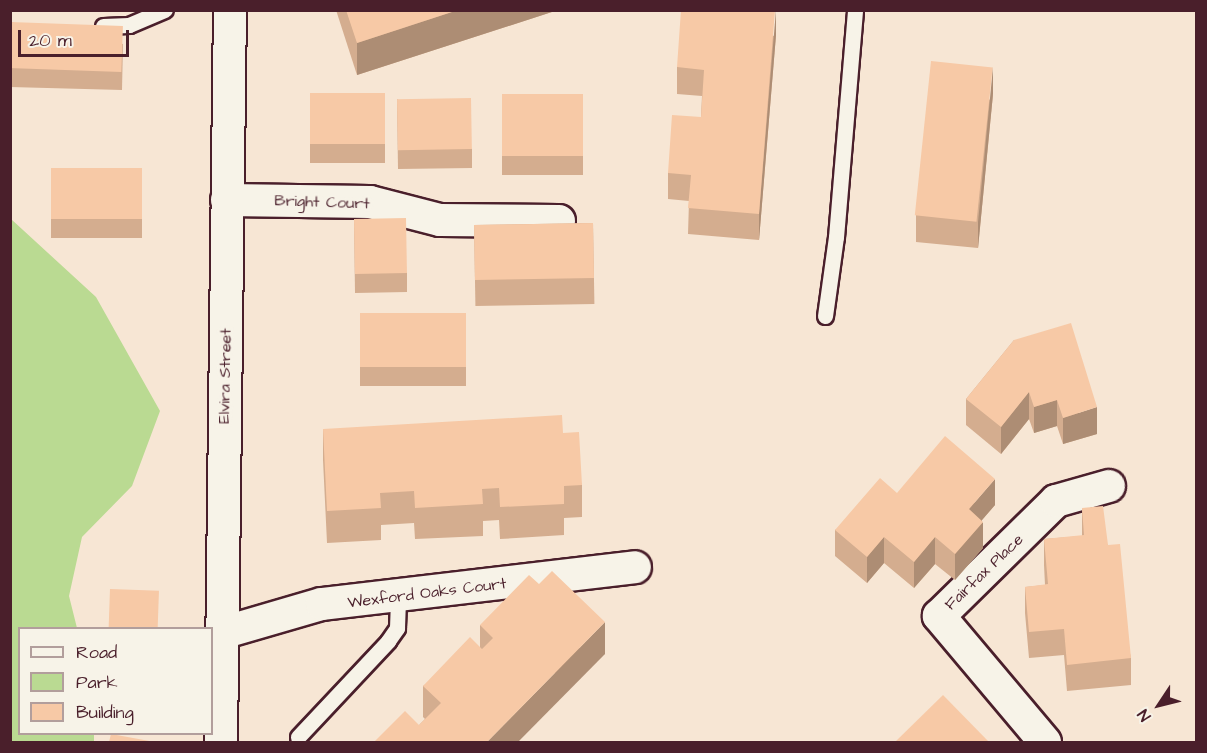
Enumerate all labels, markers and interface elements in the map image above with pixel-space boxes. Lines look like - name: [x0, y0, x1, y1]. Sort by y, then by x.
- scale bar: [21, 18, 132, 56]
- text: 20 m: [29, 28, 72, 53]
- street label: Bright Court: [274, 191, 370, 213]
- street label: Elvira Street: [215, 328, 235, 424]
- street label: Fairfax Place: [941, 530, 1027, 614]
- street label: Wexford Oaks Court: [346, 574, 508, 612]
- legend: [18, 627, 213, 735]
- text: Road: [76, 640, 117, 665]
- text: Park: [76, 670, 118, 695]
- north arrow: [1129, 675, 1189, 735]
- text: Building: [76, 700, 134, 725]
- text: N: [1132, 705, 1156, 726]

